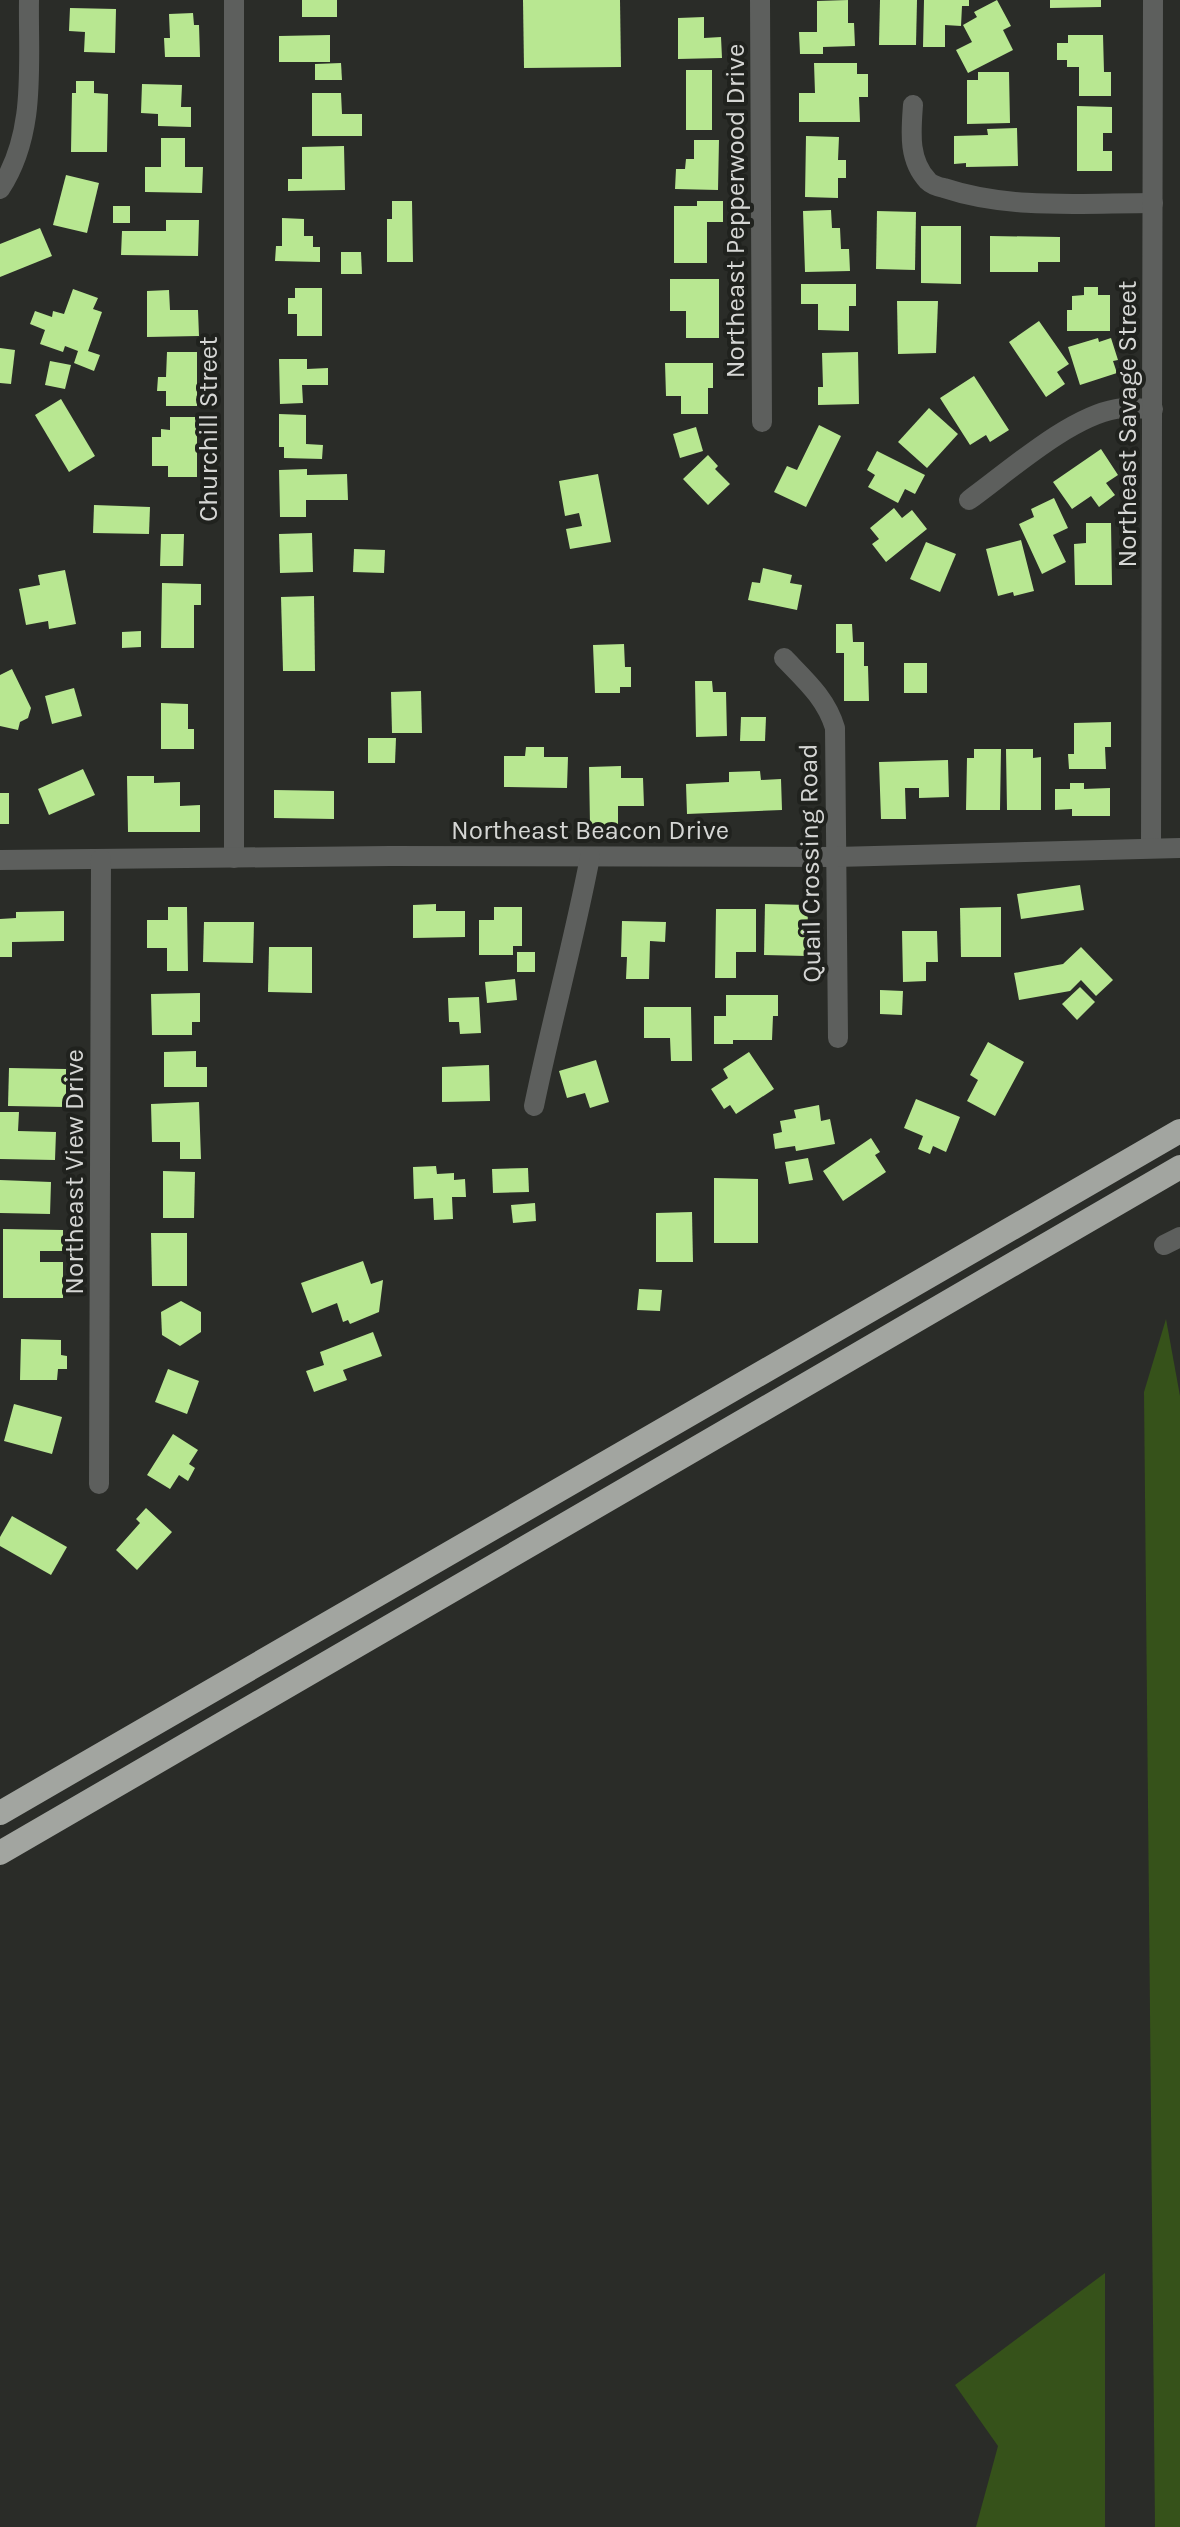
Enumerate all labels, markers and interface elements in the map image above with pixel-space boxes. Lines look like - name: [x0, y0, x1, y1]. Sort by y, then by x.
- street label: Northeast Pepperwood Drive: [720, 44, 751, 378]
- street label: Northeast Savage Street: [1112, 280, 1143, 568]
- street label: Churchill Street: [193, 336, 224, 522]
- street label: Quail Crossing Road: [792, 743, 828, 983]
- street label: Northeast Beacon Drive: [451, 815, 729, 846]
- street label: Northeast View Drive: [59, 1049, 90, 1295]

